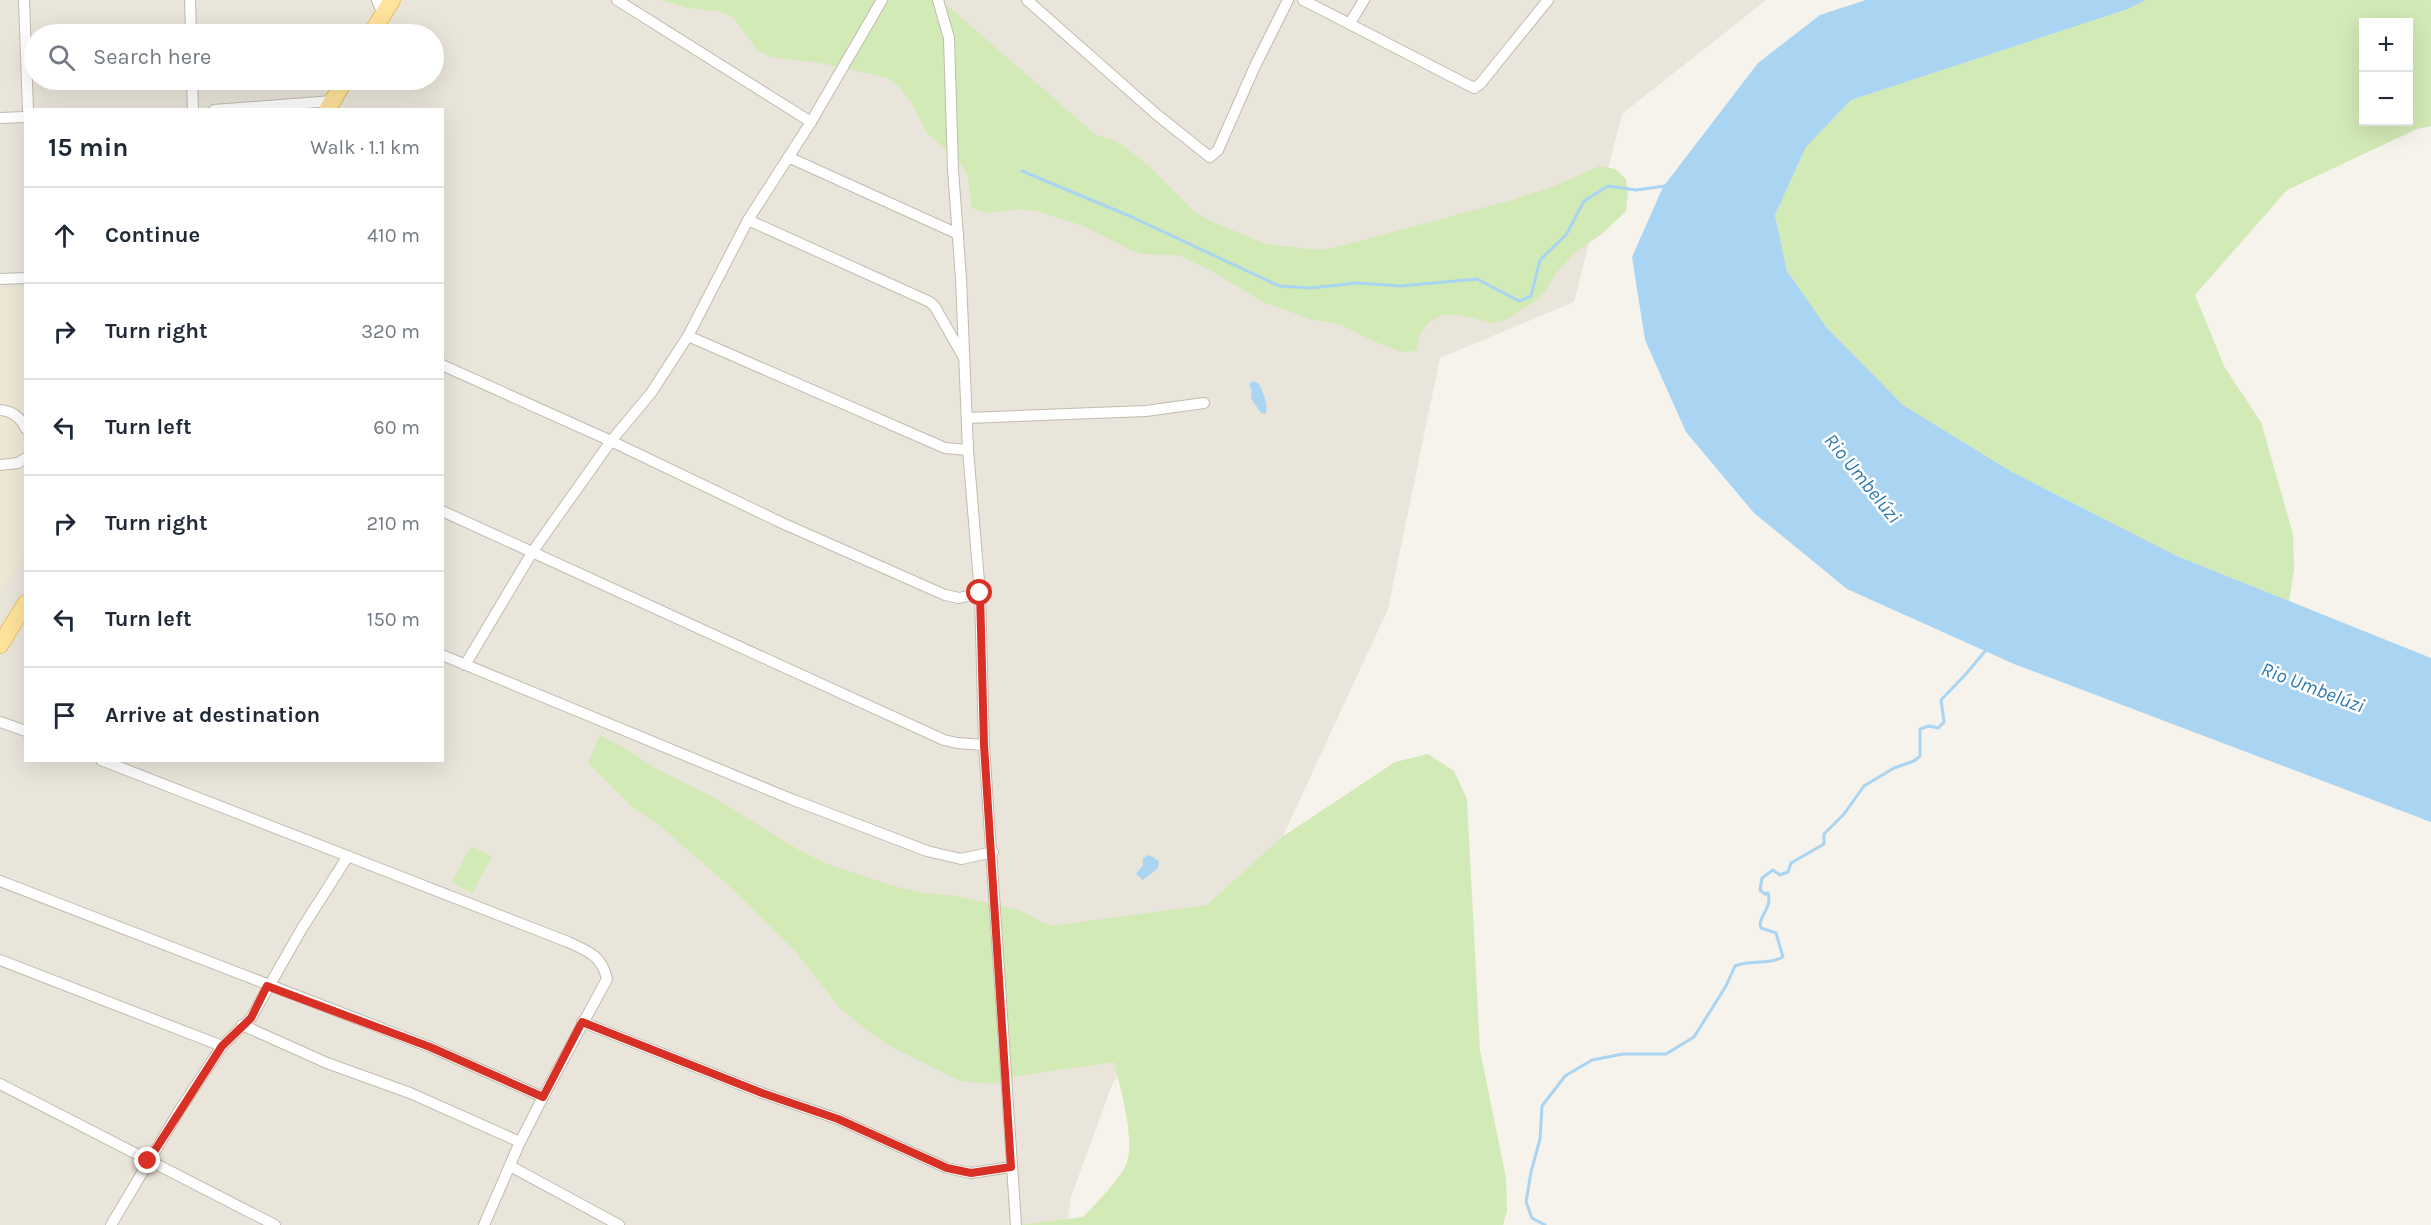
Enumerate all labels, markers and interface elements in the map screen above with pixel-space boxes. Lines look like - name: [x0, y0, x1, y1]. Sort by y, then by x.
- map controls: [2359, 18, 2413, 126]
- button: +: [2359, 18, 2413, 72]
- search box: [24, 24, 444, 90]
- icon: search: [45, 41, 78, 74]
- text: Search here: [93, 44, 211, 70]
- button: −: [2359, 72, 2413, 126]
- text: 15 min: [48, 132, 128, 163]
- text: Walk · 1.1 km: [310, 136, 420, 159]
- icon: ahead: [48, 219, 81, 252]
- text: Continue: [105, 222, 200, 248]
- text: 410 m: [367, 224, 420, 247]
- icon: right: [48, 315, 81, 348]
- text: Turn right: [105, 318, 208, 344]
- text: 320 m: [361, 320, 420, 343]
- icon: left: [48, 411, 81, 444]
- text: Turn left: [105, 414, 192, 440]
- text: 60 m: [373, 416, 420, 439]
- water label: Rio Umbelúzi: [1819, 429, 1906, 528]
- icon: right: [48, 507, 81, 540]
- text: Turn right: [105, 510, 208, 536]
- text: 210 m: [366, 512, 420, 535]
- route start: [966, 579, 992, 605]
- icon: left: [48, 603, 81, 636]
- text: Turn left: [105, 606, 192, 632]
- text: 150 m: [367, 608, 420, 631]
- water label: Rio Umbelúzi: [2258, 657, 2368, 718]
- icon: arrive: [48, 699, 81, 732]
- text: Arrive at destination: [105, 702, 320, 728]
- route end: [134, 1147, 160, 1173]

